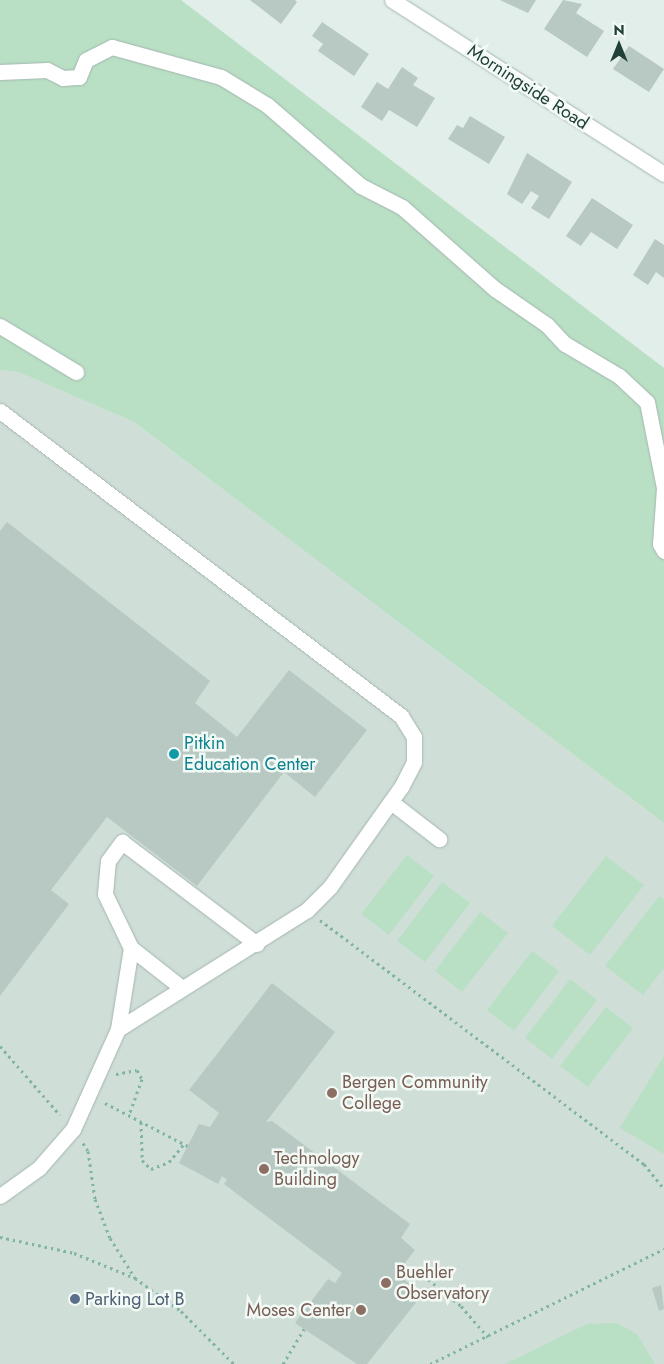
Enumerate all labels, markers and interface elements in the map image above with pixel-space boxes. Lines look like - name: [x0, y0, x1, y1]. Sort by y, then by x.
- north arrow: [594, 20, 644, 70]
- text: N: [613, 20, 625, 40]
- street label: Morningside Road: [463, 40, 593, 134]
- place label: Pitkin Education Center: [184, 733, 315, 776]
- marker: Pitkin Education Center: [168, 748, 180, 760]
- place label: Bergen Community College: [342, 1072, 488, 1114]
- marker: Bergen Community College: [326, 1087, 338, 1099]
- place label: Technology Building: [274, 1148, 359, 1190]
- marker: Technology Building: [258, 1163, 270, 1175]
- place label: Buehler Observatory: [396, 1262, 489, 1304]
- marker: Buehler Observatory: [380, 1277, 392, 1289]
- place label: Parking Lot B: [85, 1288, 185, 1310]
- marker: Parking Lot B: [69, 1293, 81, 1305]
- place label: Moses Center: [247, 1299, 351, 1321]
- marker: Moses Center: [355, 1304, 367, 1316]

